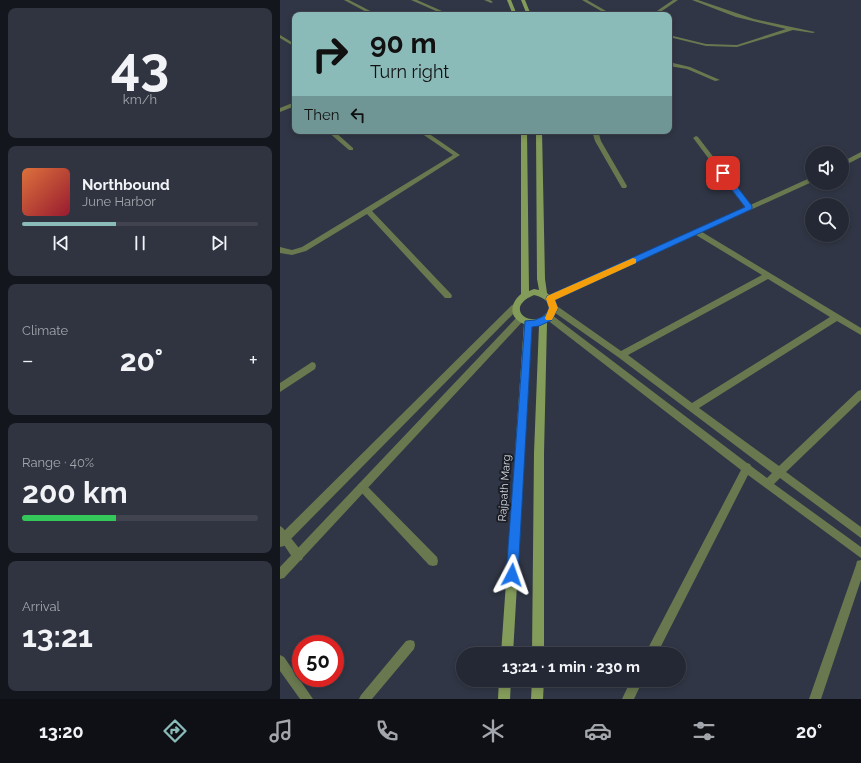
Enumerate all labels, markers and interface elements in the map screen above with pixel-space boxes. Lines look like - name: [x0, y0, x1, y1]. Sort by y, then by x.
- text: 90 m: [370, 27, 436, 60]
- icon: right: [304, 28, 356, 80]
- text: 43: [111, 35, 169, 96]
- text: Turn right: [370, 61, 449, 82]
- text: km/h: [123, 92, 157, 107]
- icon: left: [347, 104, 369, 126]
- text: Then: [304, 106, 339, 124]
- map controls: [805, 146, 849, 242]
- button: sound: [805, 146, 849, 190]
- pin: [706, 156, 740, 190]
- icon: arrive: [712, 162, 734, 184]
- text: Northbound: [82, 176, 170, 194]
- text: June Harbor: [82, 194, 156, 209]
- button: search: [805, 198, 849, 242]
- icon: previous: [50, 232, 72, 254]
- icon: pause: [129, 232, 151, 254]
- icon: next: [208, 232, 230, 254]
- text: Climate: [22, 323, 68, 338]
- text: 20°: [120, 343, 163, 378]
- text: −: [22, 347, 34, 373]
- text: +: [249, 347, 258, 373]
- street label: Rajpath Marg: [496, 454, 513, 522]
- text: Range · 40%: [22, 455, 94, 470]
- text: 200 km: [22, 475, 128, 510]
- position arrow: [491, 554, 533, 596]
- text: Arrival: [22, 599, 60, 614]
- text: 13:21: [22, 619, 93, 654]
- speed limit sign: 50: [292, 635, 344, 687]
- text: 13:21 · 1 min · 230 m: [502, 658, 640, 676]
- icon: directions: [161, 717, 189, 745]
- icon: music: [267, 717, 295, 745]
- icon: phone: [373, 717, 401, 745]
- icon: climate: [479, 717, 507, 745]
- icon: car: [584, 717, 612, 745]
- icon: filters: [690, 717, 718, 745]
- text: 13:20: [39, 721, 83, 742]
- text: 20°: [796, 721, 822, 742]

